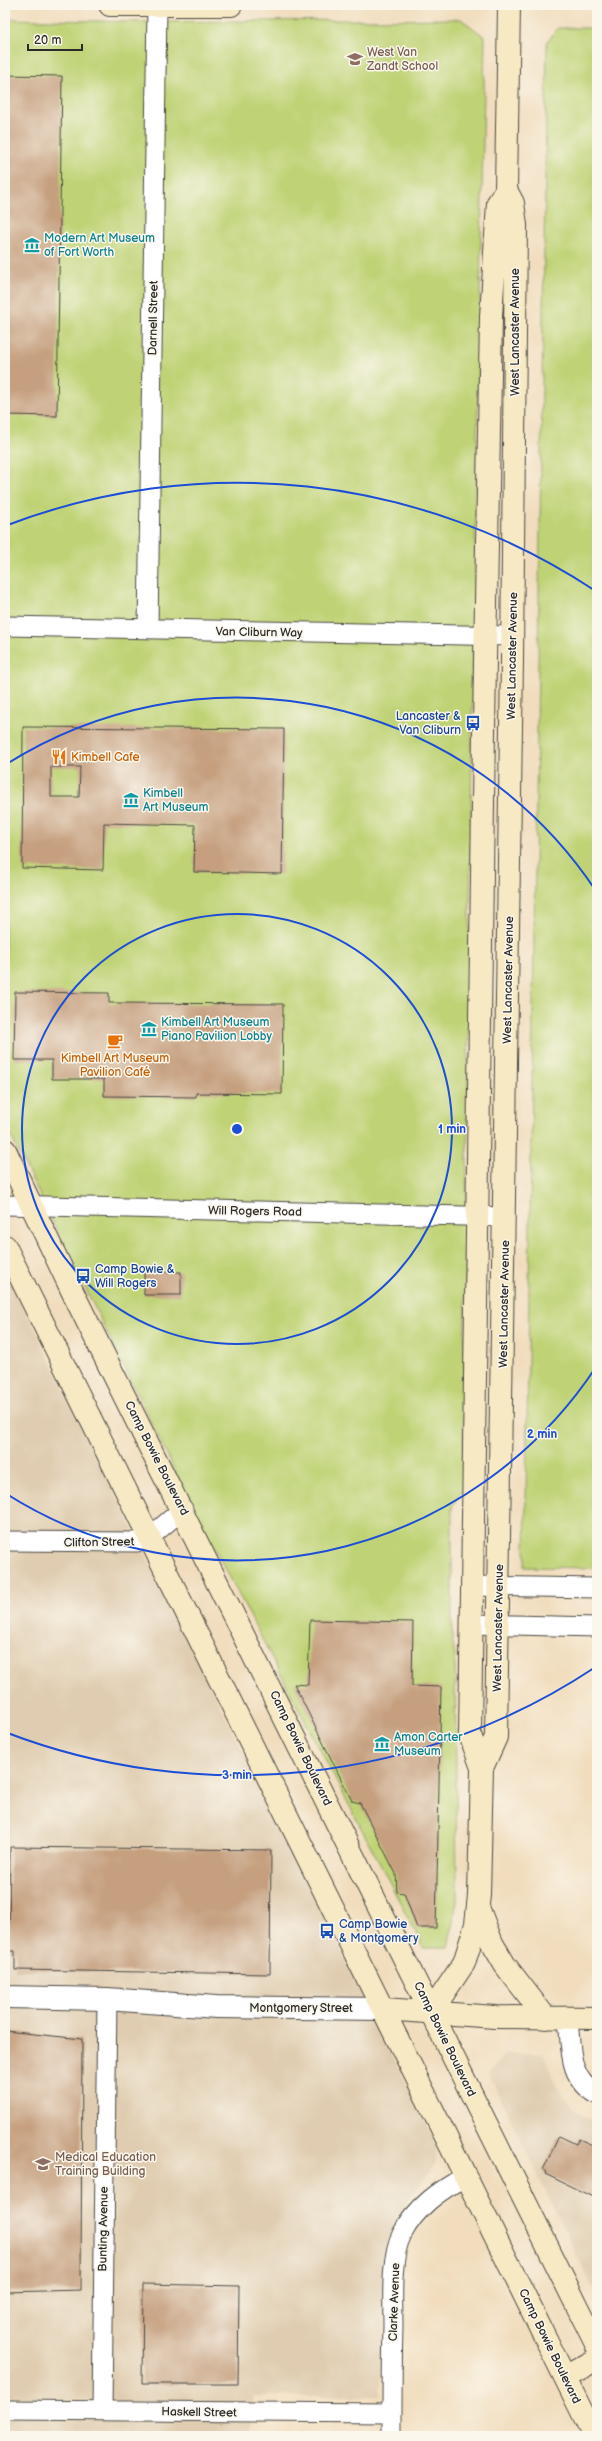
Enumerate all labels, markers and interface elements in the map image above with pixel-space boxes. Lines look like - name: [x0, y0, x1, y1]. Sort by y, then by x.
- scale bar: [28, 26, 82, 52]
- text: 20 m: [34, 33, 61, 48]
- place label: West Van Zandt School: [366, 45, 438, 74]
- school or university icon: West Van Zandt School: [346, 50, 364, 68]
- place label: Modern Art Museum of Fort Worth: [44, 231, 155, 260]
- museum icon: Modern Art Museum of Fort Worth: [23, 236, 41, 254]
- street label: West Lancaster Avenue: [508, 268, 523, 396]
- street label: Darnell Street: [145, 280, 162, 356]
- street label: West Lancaster Avenue: [504, 592, 521, 720]
- street label: Van Cliburn Way: [215, 624, 303, 641]
- place label: Lancaster & Van Cliburn: [396, 709, 461, 738]
- bus stop icon: Lancaster & Van Cliburn: [464, 714, 482, 732]
- restaurant icon: Kimbell Cafe: [50, 748, 68, 766]
- place label: Kimbell Cafe: [71, 750, 140, 765]
- place label: Kimbell Art Museum: [143, 786, 209, 815]
- museum icon: Kimbell Art Museum: [122, 791, 140, 809]
- street label: West Lancaster Avenue: [500, 916, 517, 1044]
- place label: Kimbell Art Museum Piano Pavilion Lobby: [161, 1015, 272, 1044]
- museum icon: Kimbell Art Museum Piano Pavilion Lobby: [140, 1020, 158, 1038]
- cafe icon: Kimbell Art Museum Pavilion Café: [106, 1032, 124, 1050]
- place label: Kimbell Art Museum Pavilion Café: [61, 1051, 169, 1080]
- centre of rings: [230, 1122, 244, 1136]
- text: 1 min: [438, 1122, 466, 1137]
- street label: Will Rogers Road: [208, 1203, 302, 1220]
- street label: West Lancaster Avenue: [496, 1240, 513, 1368]
- place label: Camp Bowie & Will Rogers: [95, 1262, 175, 1291]
- bus stop icon: Camp Bowie & Will Rogers: [74, 1267, 92, 1285]
- street label: Camp Bowie Boulevard: [121, 1399, 192, 1518]
- text: 2 min: [527, 1427, 557, 1442]
- street label: Clifton Street: [64, 1534, 135, 1551]
- street label: West Lancaster Avenue: [490, 1564, 507, 1692]
- street label: Camp Bowie Boulevard: [266, 1688, 335, 1808]
- place label: Amon Carter Museum: [394, 1730, 463, 1759]
- museum icon: Amon Carter Museum: [373, 1735, 391, 1753]
- text: 3 min: [222, 1768, 252, 1783]
- place label: Camp Bowie & Montgomery: [339, 1917, 419, 1946]
- bus stop icon: Camp Bowie & Montgomery: [318, 1922, 336, 1940]
- street label: Camp Bowie Boulevard: [410, 1979, 479, 2099]
- street label: Montgomery Street: [249, 2001, 353, 2016]
- place label: Medical Education Training Building: [55, 2150, 156, 2179]
- school or university icon: Medical Education Training Building: [34, 2155, 52, 2173]
- street label: Bunting Avenue: [95, 2186, 112, 2272]
- street label: Clarke Avenue: [386, 2262, 403, 2342]
- street label: Camp Bowie Boulevard: [515, 2286, 584, 2406]
- street label: Haskell Street: [161, 2404, 237, 2421]

